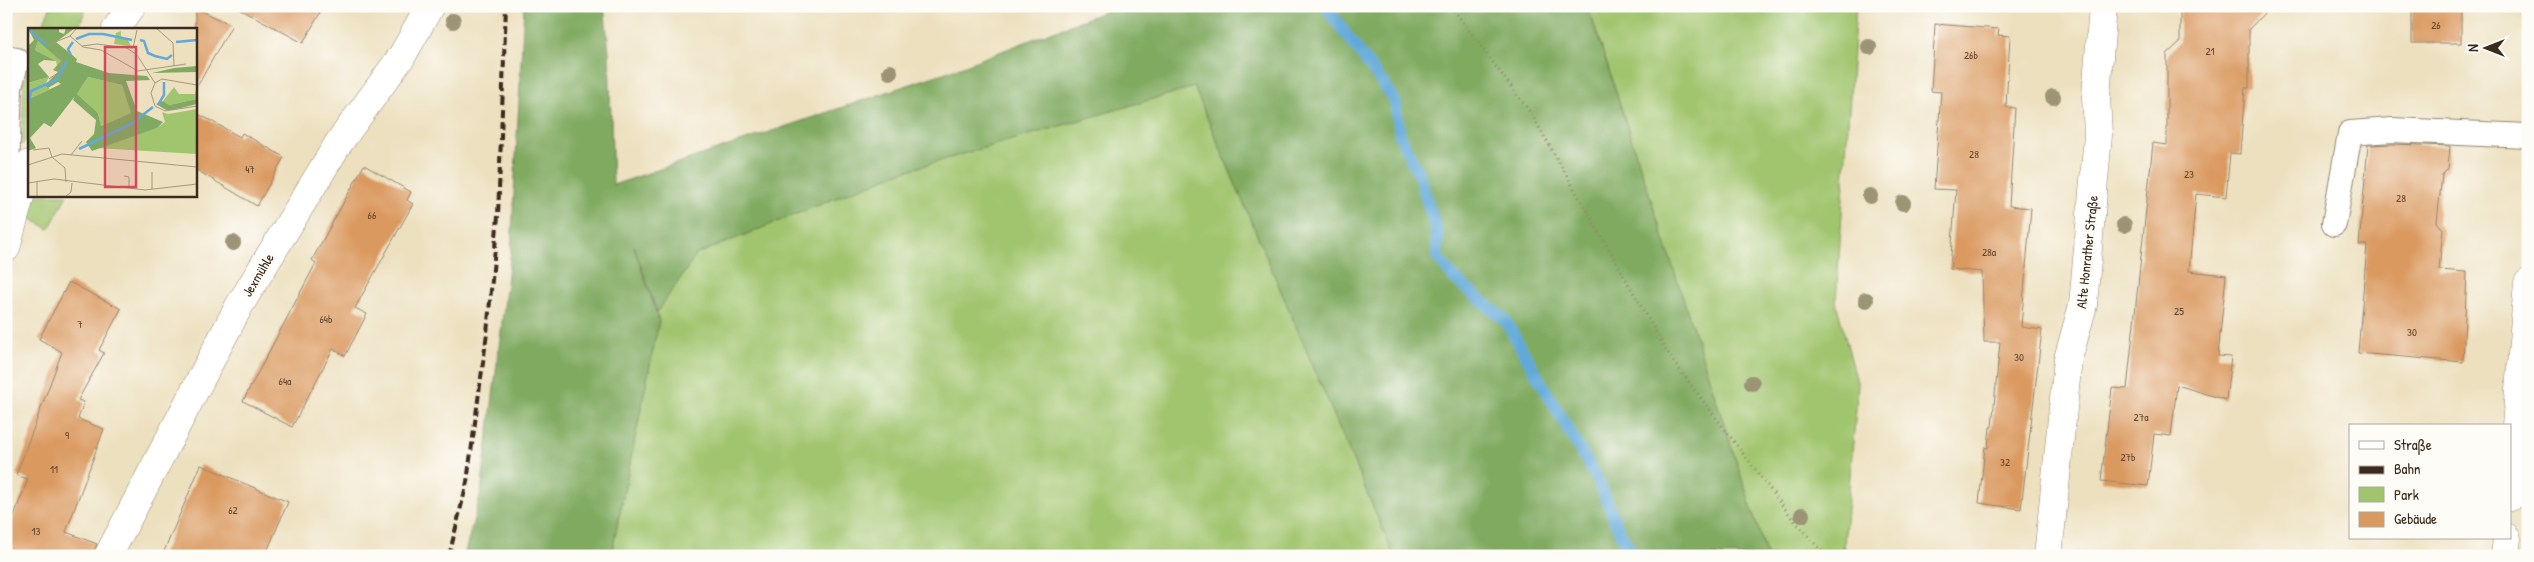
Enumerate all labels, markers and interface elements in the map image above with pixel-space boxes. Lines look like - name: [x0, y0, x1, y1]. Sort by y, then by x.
- house number: 26: [2431, 18, 2441, 32]
- north arrow: [2462, 22, 2512, 72]
- inset map: [28, 28, 196, 196]
- house number: 21: [2205, 44, 2215, 58]
- text: N: [2463, 44, 2482, 52]
- house number: 26b: [1964, 48, 1978, 62]
- house number: 28: [1969, 147, 1979, 161]
- house number: 47: [245, 162, 255, 176]
- house number: 23: [2184, 167, 2194, 181]
- house number: 28: [2396, 191, 2406, 205]
- street label: Alte Honrather Straße: [2071, 194, 2103, 310]
- house number: 66: [368, 208, 377, 222]
- house number: 28a: [1982, 245, 1997, 259]
- street label: Jexmühle: [237, 249, 278, 300]
- house number: 25: [2174, 304, 2184, 318]
- house number: 64b: [319, 312, 333, 326]
- house number: 7: [77, 317, 83, 331]
- house number: 30: [2407, 325, 2417, 339]
- house number: 30: [2014, 350, 2024, 364]
- house number: 64a: [279, 374, 292, 388]
- house number: 27a: [2134, 410, 2149, 424]
- legend: [2349, 424, 2512, 540]
- house number: 9: [65, 428, 69, 442]
- text: Straße: [2394, 434, 2432, 455]
- house number: 27b: [2120, 450, 2136, 464]
- house number: 32: [2000, 455, 2010, 469]
- text: Bahn: [2394, 458, 2421, 479]
- house number: 11: [50, 462, 58, 476]
- text: Park: [2394, 484, 2419, 505]
- house number: 62: [228, 503, 238, 517]
- text: Gebäude: [2394, 508, 2437, 529]
- house number: 13: [32, 524, 41, 538]

